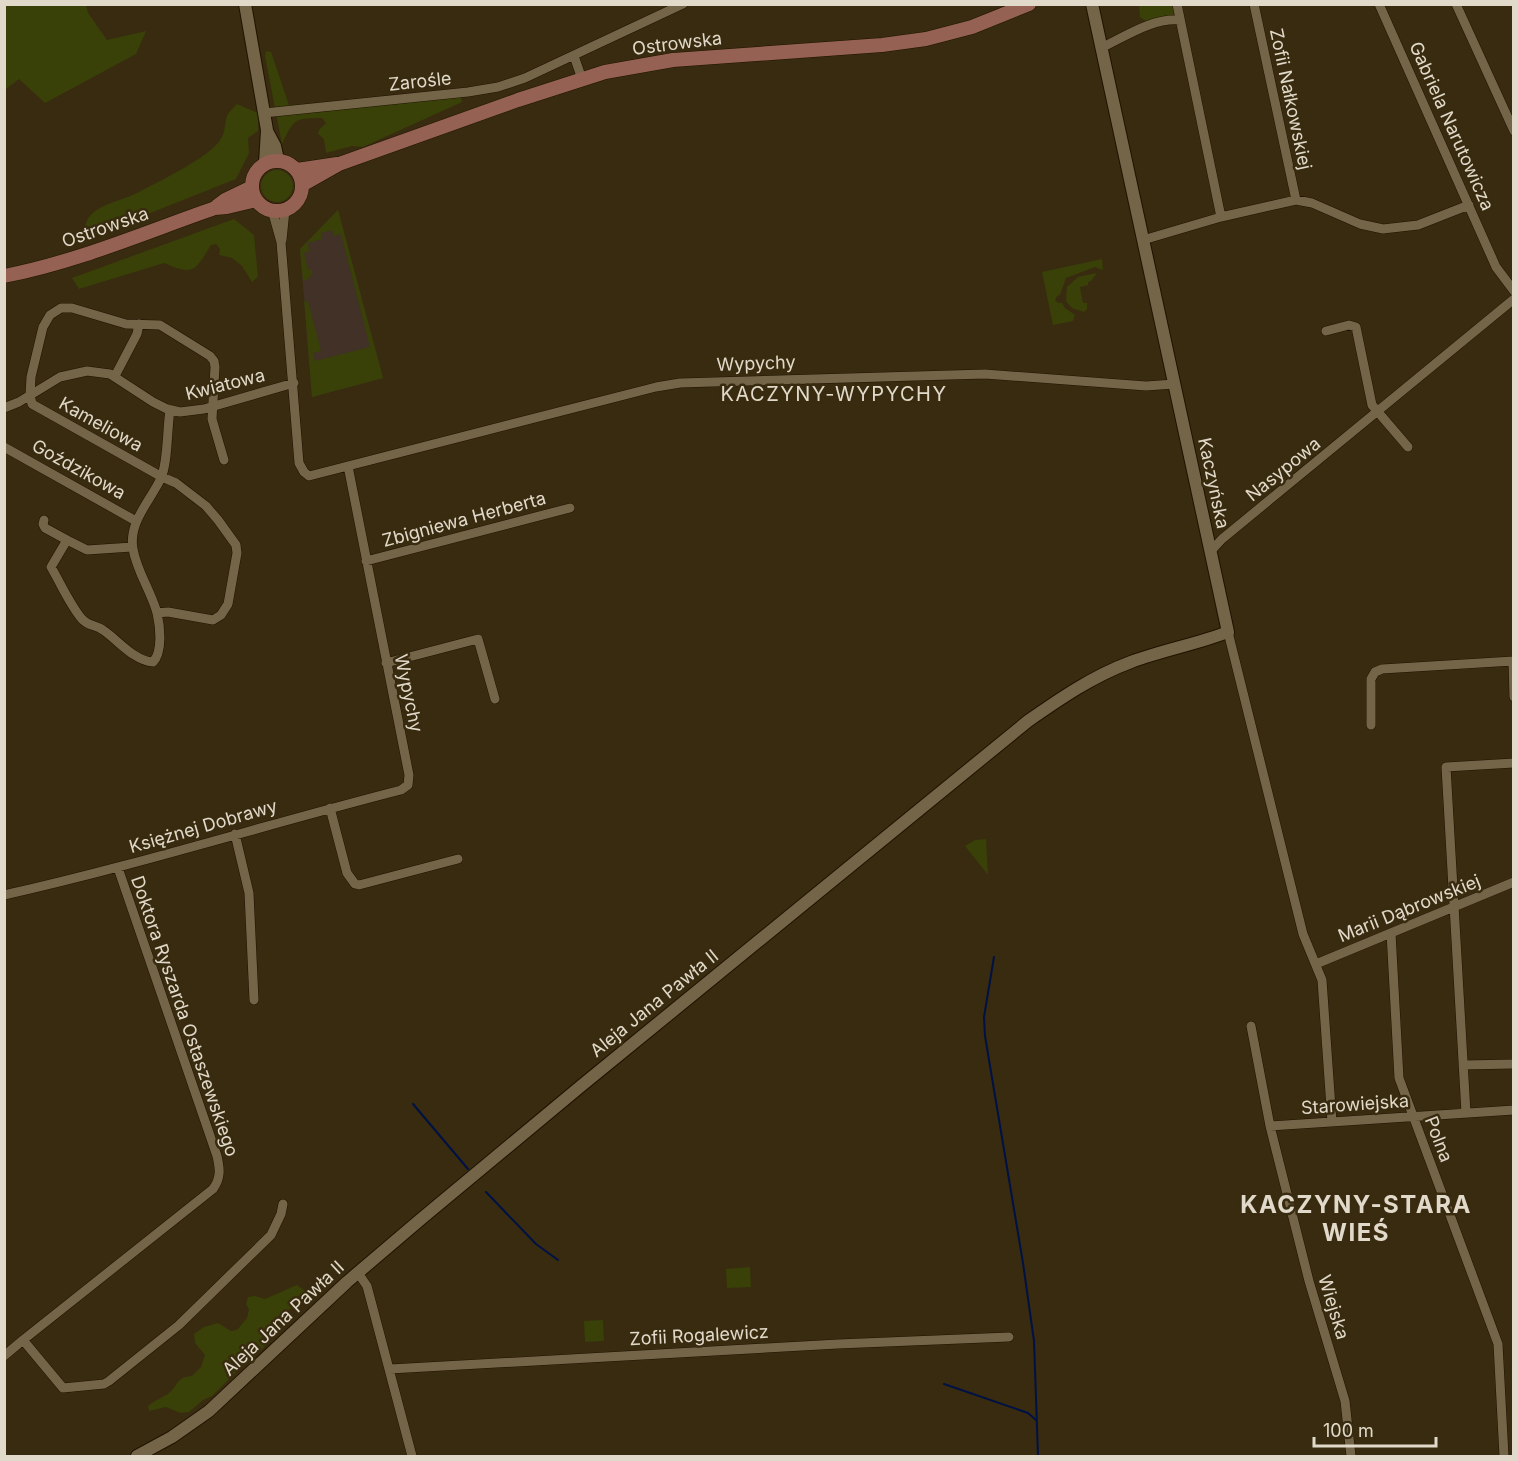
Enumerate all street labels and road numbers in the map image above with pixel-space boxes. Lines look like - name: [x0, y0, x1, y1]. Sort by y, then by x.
- street label: Zofii Nałkowskiej: [1266, 26, 1316, 172]
- street label: Ostrowska: [631, 27, 723, 59]
- street label: Gabriela Narutowicza: [1405, 38, 1499, 214]
- street label: Zarośle: [388, 67, 452, 95]
- street label: Ostrowska: [59, 202, 151, 252]
- street label: Wypychy: [716, 351, 796, 375]
- street label: Kwiatowa: [183, 364, 267, 404]
- street label: Kameliowa: [55, 392, 147, 456]
- street label: Nasypowa: [1242, 433, 1324, 505]
- street label: Goździkowa: [29, 435, 129, 503]
- street label: Kaczyńska: [1194, 436, 1234, 530]
- street label: Zbigniewa Herberta: [380, 487, 548, 551]
- street label: Wypychy: [391, 652, 427, 734]
- street label: Księżnej Dobrawy: [126, 795, 280, 857]
- street label: Marii Dąbrowskiej: [1335, 870, 1483, 946]
- street label: Doktora Ryszarda Ostaszewskiego: [127, 873, 243, 1159]
- street label: Aleja Jana Pawła II: [586, 945, 722, 1061]
- street label: Starowiejska: [1300, 1090, 1410, 1118]
- street label: Polna: [1421, 1113, 1457, 1165]
- street label: Aleja Jana Pawła II: [218, 1256, 348, 1380]
- street label: Wiejska: [1314, 1272, 1354, 1342]
- street label: Zofii Rogalewicz: [629, 1321, 769, 1349]

